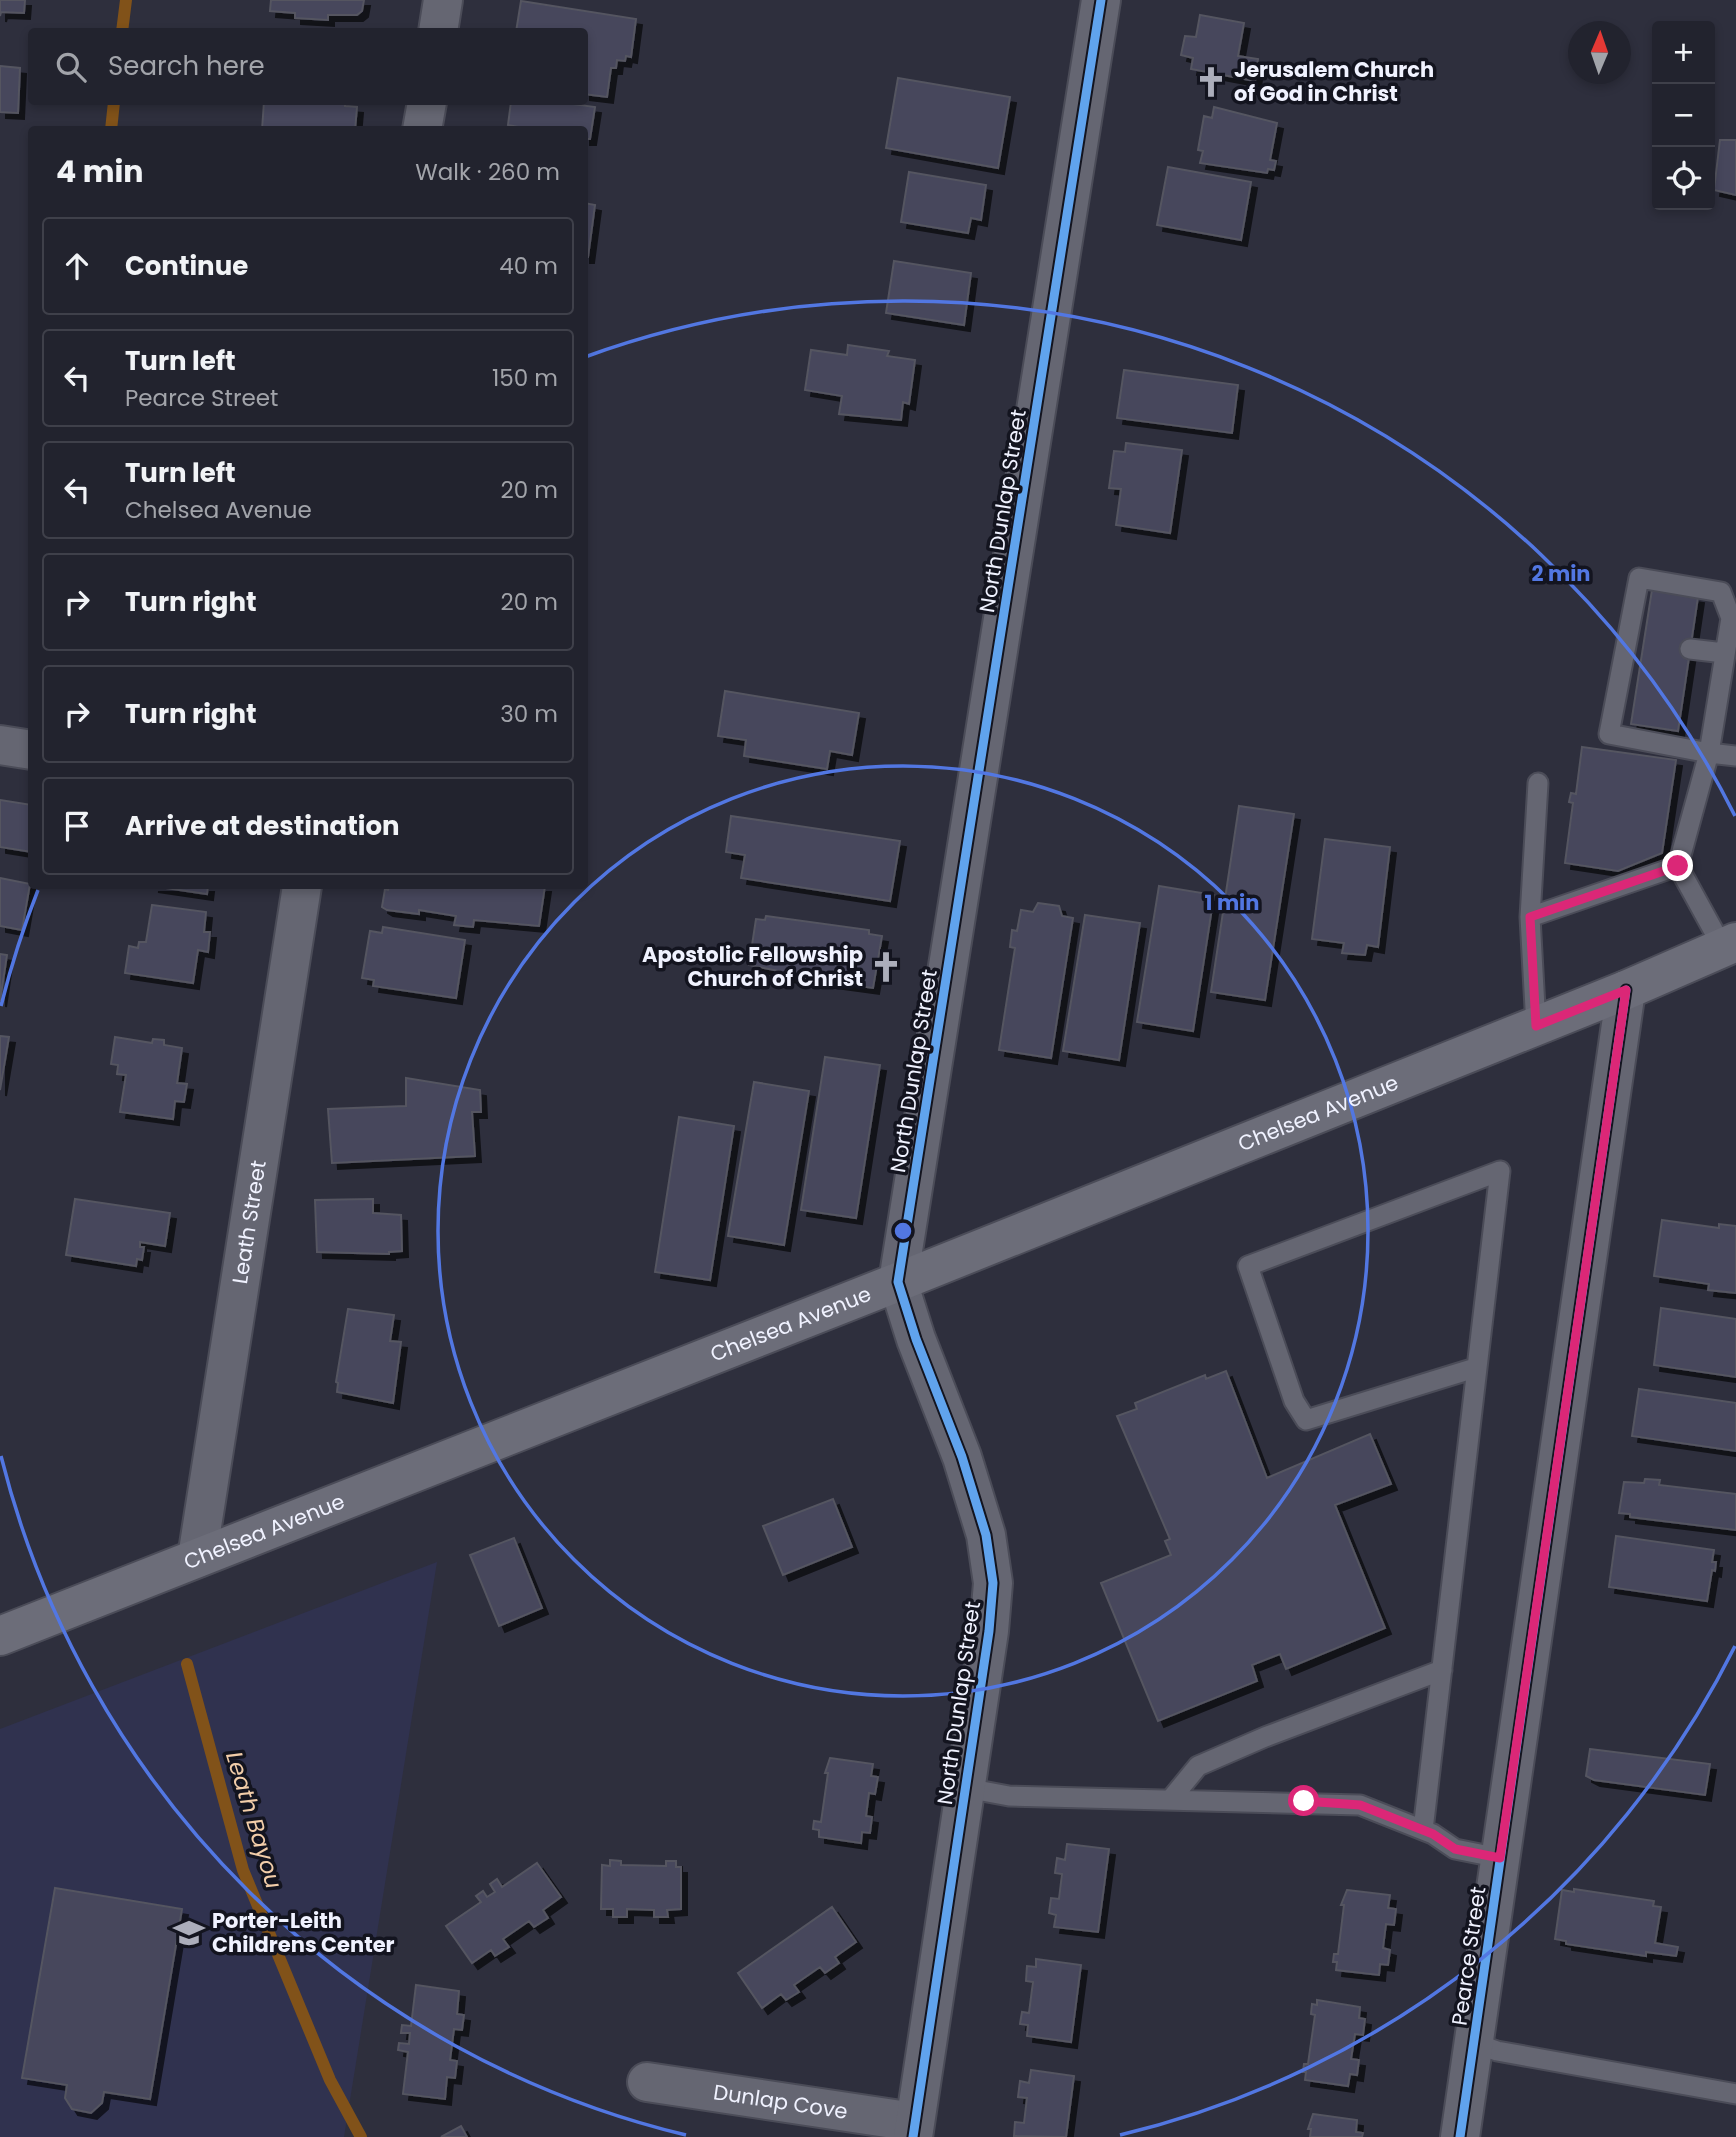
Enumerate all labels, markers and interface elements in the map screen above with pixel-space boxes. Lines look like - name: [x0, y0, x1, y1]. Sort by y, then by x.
- north arrow: [1568, 21, 1631, 84]
- map controls: [1652, 21, 1715, 210]
- button: +: [1652, 21, 1715, 84]
- search box: [28, 28, 588, 105]
- icon: search: [52, 48, 90, 86]
- text: Search here: [108, 48, 265, 84]
- place label: Jerusalem Church of God in Christ: [1234, 55, 1434, 108]
- church icon: Jerusalem Church of God in Christ: [1194, 65, 1228, 99]
- button: −: [1652, 84, 1715, 147]
- button: locate: [1652, 147, 1715, 210]
- text: 4 min: [56, 150, 144, 193]
- text: Walk · 260 m: [415, 156, 560, 188]
- icon: ahead: [58, 247, 96, 285]
- text: Continue: [125, 248, 248, 284]
- text: 40 m: [499, 250, 558, 282]
- text: Turn left: [125, 343, 236, 379]
- icon: left: [58, 359, 96, 397]
- text: 150 m: [492, 362, 558, 394]
- text: Pearce Street: [125, 382, 278, 414]
- street label: North Dunlap Street: [972, 407, 1033, 614]
- text: Turn left: [125, 455, 236, 491]
- icon: left: [58, 471, 96, 509]
- text: 20 m: [500, 474, 558, 506]
- text: Chelsea Avenue: [125, 494, 312, 526]
- text: 2 min: [1531, 559, 1591, 588]
- icon: right: [58, 583, 96, 621]
- text: Turn right: [125, 584, 257, 620]
- text: 20 m: [500, 586, 558, 618]
- icon: right: [58, 695, 96, 733]
- text: Turn right: [125, 696, 257, 732]
- text: 30 m: [500, 698, 558, 730]
- icon: arrive: [58, 807, 96, 845]
- text: Arrive at destination: [125, 808, 400, 844]
- route end: [1662, 850, 1693, 881]
- text: 1 min: [1205, 888, 1259, 917]
- place label: Apostolic Fellowship Church of Christ: [642, 940, 863, 993]
- church icon: Apostolic Fellowship Church of Christ: [869, 950, 903, 984]
- street label: North Dunlap Street: [883, 967, 944, 1174]
- street label: Chelsea Avenue: [1233, 1068, 1403, 1158]
- street label: Leath Street: [225, 1158, 273, 1286]
- centre of rings: [891, 1219, 915, 1243]
- street label: Chelsea Avenue: [706, 1279, 875, 1369]
- street label: Chelsea Avenue: [179, 1487, 349, 1576]
- street label: North Dunlap Street: [930, 1599, 987, 1807]
- water label: Leath Bayou: [218, 1748, 290, 1892]
- route start: [1288, 1785, 1319, 1816]
- street label: Pearce Street: [1444, 1885, 1493, 2027]
- place label: Porter-Leith Childrens Center: [212, 1906, 395, 1959]
- school or university icon: Porter-Leith Childrens Center: [172, 1916, 206, 1950]
- street label: Dunlap Cove: [711, 2077, 850, 2126]

